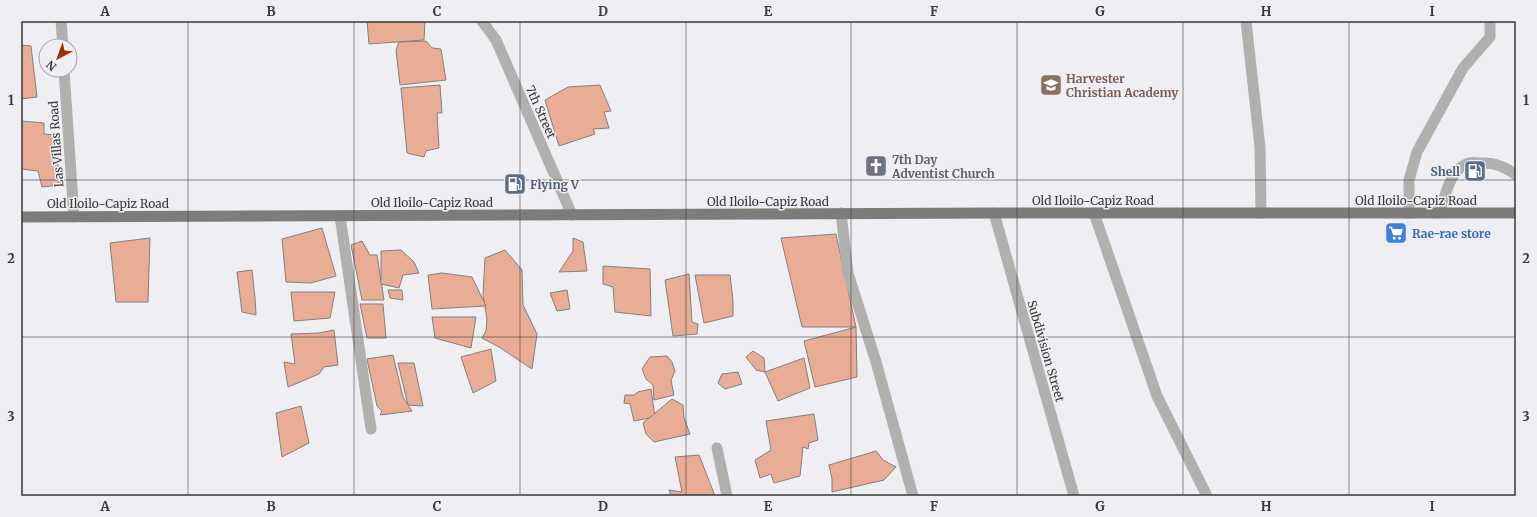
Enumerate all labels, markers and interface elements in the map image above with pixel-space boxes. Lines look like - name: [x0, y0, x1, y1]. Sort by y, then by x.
- text: A: [99, 3, 110, 20]
- text: B: [266, 3, 276, 20]
- text: C: [433, 3, 442, 20]
- text: D: [598, 3, 608, 20]
- text: E: [764, 3, 773, 20]
- text: F: [930, 3, 938, 20]
- text: G: [1095, 3, 1105, 20]
- text: H: [1261, 3, 1272, 20]
- text: I: [1429, 3, 1435, 20]
- north arrow: [38, 38, 78, 78]
- text: N: [43, 57, 59, 74]
- place label: Harvester Christian Academy: [1066, 71, 1179, 100]
- school or university icon: Harvester Christian Academy: [1038, 72, 1064, 98]
- street label: 7th Street: [523, 83, 559, 141]
- text: 1: [8, 92, 14, 109]
- text: 1: [1523, 92, 1529, 109]
- street label: Las Villas Road: [45, 100, 67, 188]
- place label: 7th Day Adventist Church: [891, 152, 995, 181]
- church icon: 7th Day Adventist Church: [863, 153, 889, 179]
- fuel station icon: Shell: [1462, 158, 1488, 184]
- place label: Shell: [1431, 164, 1460, 179]
- fuel station icon: Flying V: [502, 171, 528, 197]
- place label: Flying V: [530, 177, 580, 192]
- street label: Old Iloilo-Capiz Road: [1032, 193, 1154, 208]
- street label: Old Iloilo-Capiz Road: [1355, 193, 1477, 208]
- street label: Old Iloilo-Capiz Road: [707, 194, 829, 209]
- street label: Old Iloilo-Capiz Road: [371, 195, 493, 210]
- street label: Old Iloilo-Capiz Road: [47, 196, 169, 211]
- supermarket icon: Rae-rae store: [1383, 220, 1409, 246]
- place label: Rae-rae store: [1412, 226, 1491, 241]
- text: 2: [7, 250, 15, 267]
- text: 2: [1522, 250, 1530, 267]
- street label: Subdivision Street: [1024, 298, 1068, 404]
- text: 3: [7, 408, 15, 425]
- text: 3: [1522, 408, 1530, 425]
- text: A: [99, 498, 110, 515]
- text: B: [266, 498, 276, 515]
- text: C: [433, 498, 442, 515]
- text: D: [598, 498, 608, 515]
- text: E: [764, 498, 773, 515]
- text: F: [930, 498, 938, 515]
- text: G: [1095, 498, 1105, 515]
- text: H: [1261, 498, 1272, 515]
- text: I: [1429, 498, 1435, 515]

